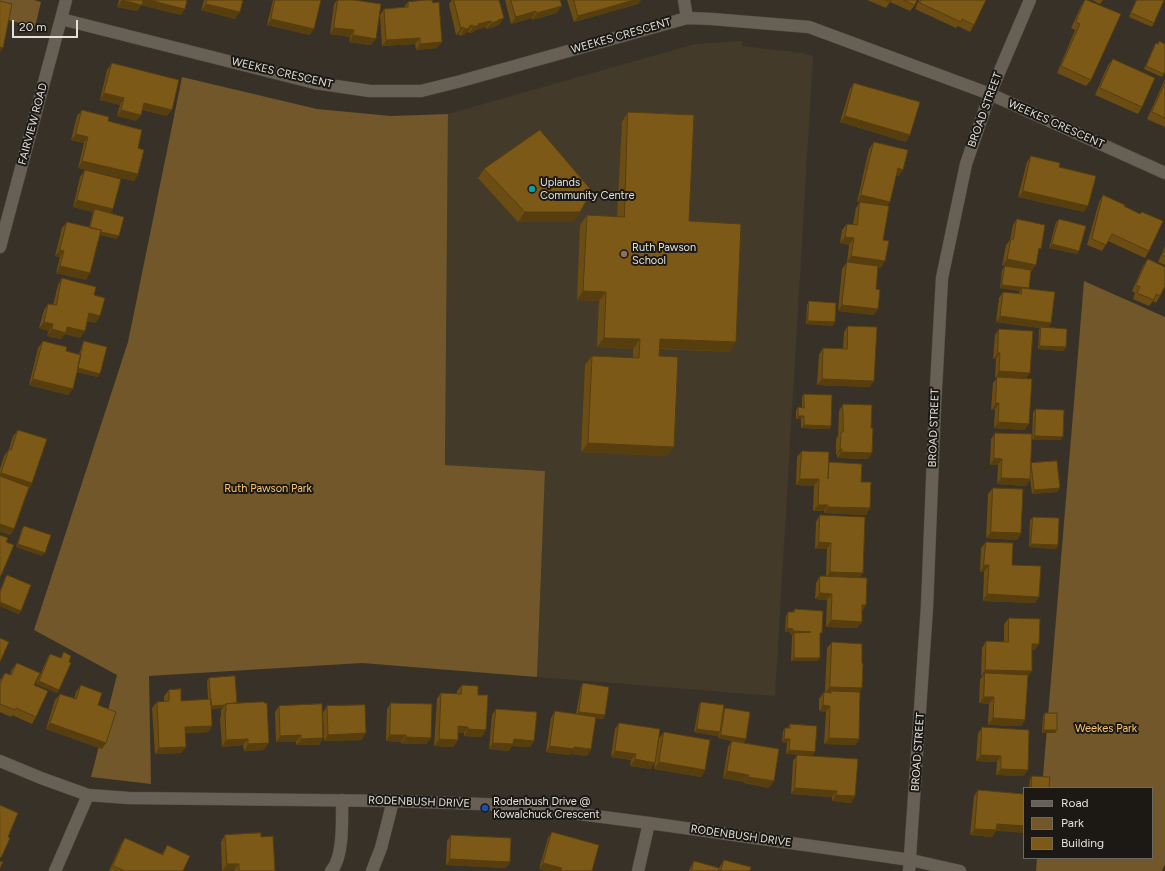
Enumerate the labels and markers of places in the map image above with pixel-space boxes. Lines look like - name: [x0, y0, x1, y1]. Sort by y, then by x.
- place label: Uplands Community Centre: [540, 176, 634, 202]
- marker: Uplands Community Centre: [527, 184, 537, 194]
- place label: Ruth Pawson School: [632, 241, 696, 267]
- marker: Ruth Pawson School: [619, 249, 629, 259]
- place label: Rodenbush Drive @ Kowalchuck Crescent: [493, 795, 600, 821]
- marker: Rodenbush Drive @ Kowalchuck Crescent: [480, 803, 490, 813]

